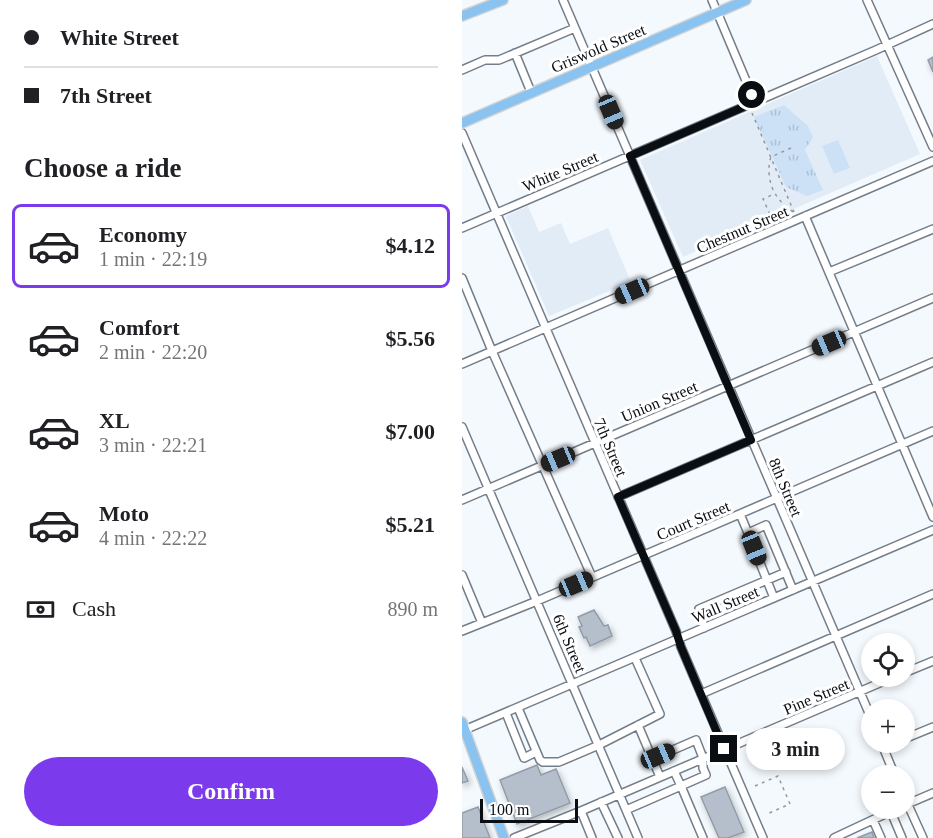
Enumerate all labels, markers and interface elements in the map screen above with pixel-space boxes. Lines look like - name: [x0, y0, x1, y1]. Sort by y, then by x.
- street label: Griswold Street: [548, 21, 648, 76]
- text: White Street: [60, 25, 179, 50]
- route start: [738, 81, 765, 108]
- text: 7th Street: [60, 83, 152, 108]
- car: [596, 92, 626, 132]
- street label: White Street: [520, 148, 601, 195]
- text: Choose a ride: [24, 153, 182, 183]
- street label: Chestnut Street: [694, 202, 791, 256]
- icon: car: [27, 219, 81, 273]
- text: Economy: [99, 222, 187, 247]
- text: $4.12: [386, 233, 435, 258]
- text: 1 min · 22:19: [99, 248, 207, 270]
- car: [612, 275, 652, 307]
- icon: car: [27, 312, 81, 366]
- text: Comfort: [99, 315, 180, 340]
- text: $5.56: [386, 326, 435, 351]
- car: [809, 328, 849, 358]
- text: 2 min · 22:20: [99, 341, 207, 363]
- street label: Union Street: [618, 378, 700, 425]
- icon: car: [27, 405, 81, 459]
- text: XL: [99, 408, 130, 433]
- street label: 7th Street: [591, 415, 631, 479]
- text: $7.00: [386, 419, 435, 444]
- text: 3 min · 22:21: [99, 434, 207, 456]
- car: [538, 444, 578, 474]
- street label: 8th Street: [766, 455, 806, 519]
- street label: Court Street: [654, 497, 733, 543]
- icon: car: [27, 498, 81, 552]
- text: Moto: [99, 501, 149, 526]
- text: $5.21: [386, 512, 435, 537]
- text: 4 min · 22:22: [99, 527, 207, 549]
- car: [739, 528, 769, 568]
- car: [556, 569, 596, 599]
- street label: Wall Street: [689, 583, 762, 626]
- icon: cash: [24, 593, 57, 626]
- text: Cash: [72, 596, 116, 621]
- text: 890 m: [387, 598, 438, 620]
- street label: 6th Street: [550, 611, 590, 675]
- map controls: [861, 633, 915, 819]
- button: locate: [861, 633, 915, 687]
- street label: Pine Street: [781, 675, 852, 718]
- button: +: [861, 699, 915, 753]
- callout: 3 min: [745, 728, 844, 770]
- route end: [710, 735, 737, 762]
- text: 3 min: [771, 738, 820, 760]
- car: [638, 741, 678, 771]
- button: Confirm: [24, 757, 438, 826]
- button: −: [861, 765, 915, 819]
- scale bar: [480, 796, 578, 824]
- text: 100 m: [489, 801, 529, 818]

